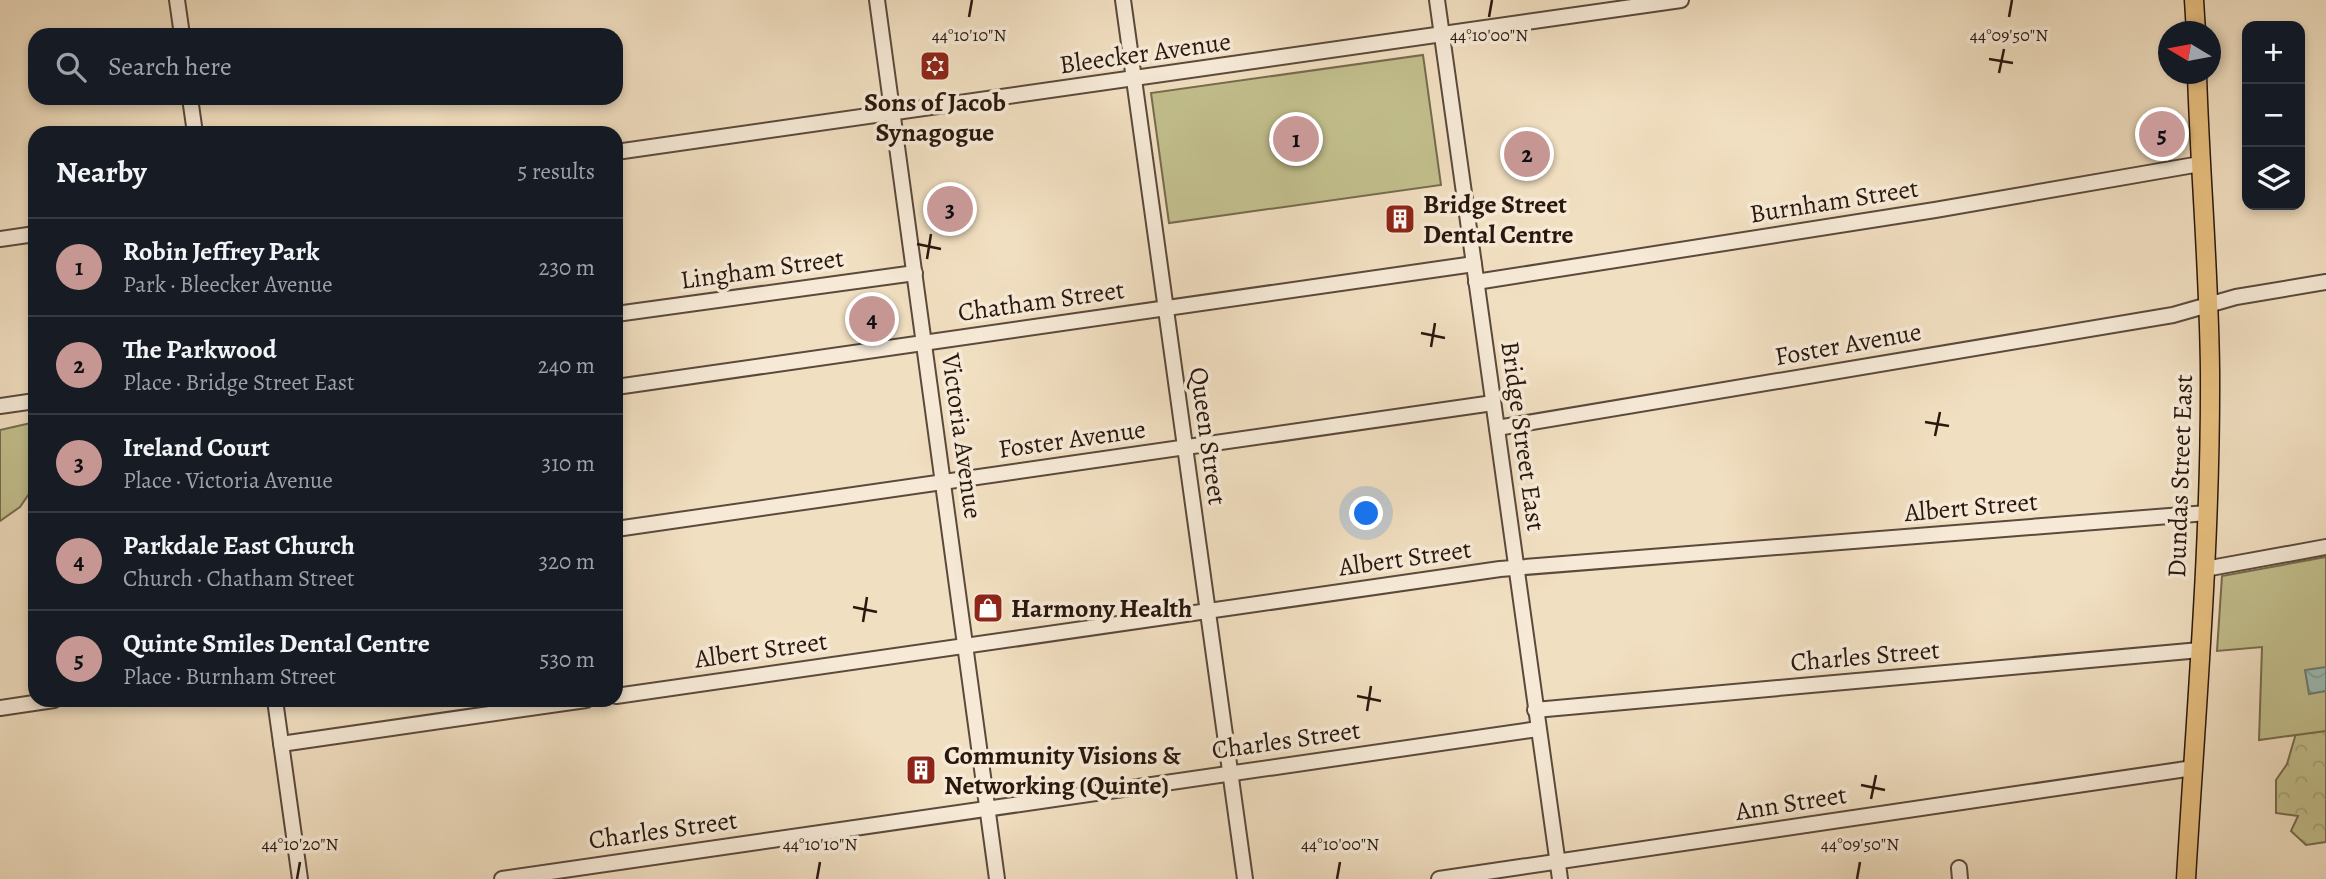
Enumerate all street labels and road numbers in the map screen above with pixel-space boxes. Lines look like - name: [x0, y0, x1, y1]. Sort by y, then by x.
- street label: Bleecker Avenue: [1057, 24, 1233, 82]
- street label: Burnham Street: [1747, 170, 1921, 232]
- street label: Lingham Street: [678, 240, 846, 298]
- street label: Chatham Street: [956, 272, 1127, 330]
- street label: Foster Avenue: [1772, 314, 1924, 374]
- street label: Bridge Street East: [1492, 339, 1554, 534]
- street label: Victoria Avenue: [933, 350, 991, 521]
- street label: Queen Street: [1181, 365, 1235, 508]
- street label: Dundas Street East: [2159, 373, 2201, 578]
- street label: Foster Avenue: [996, 411, 1148, 467]
- street label: Albert Street: [1902, 484, 2039, 530]
- street label: Albert Street: [1335, 531, 1474, 585]
- street label: Albert Street: [691, 623, 830, 677]
- street label: Charles Street: [1789, 632, 1942, 680]
- street label: Charles Street: [1209, 712, 1363, 768]
- street label: Ann Street: [1732, 777, 1850, 829]
- street label: Charles Street: [586, 802, 740, 858]

